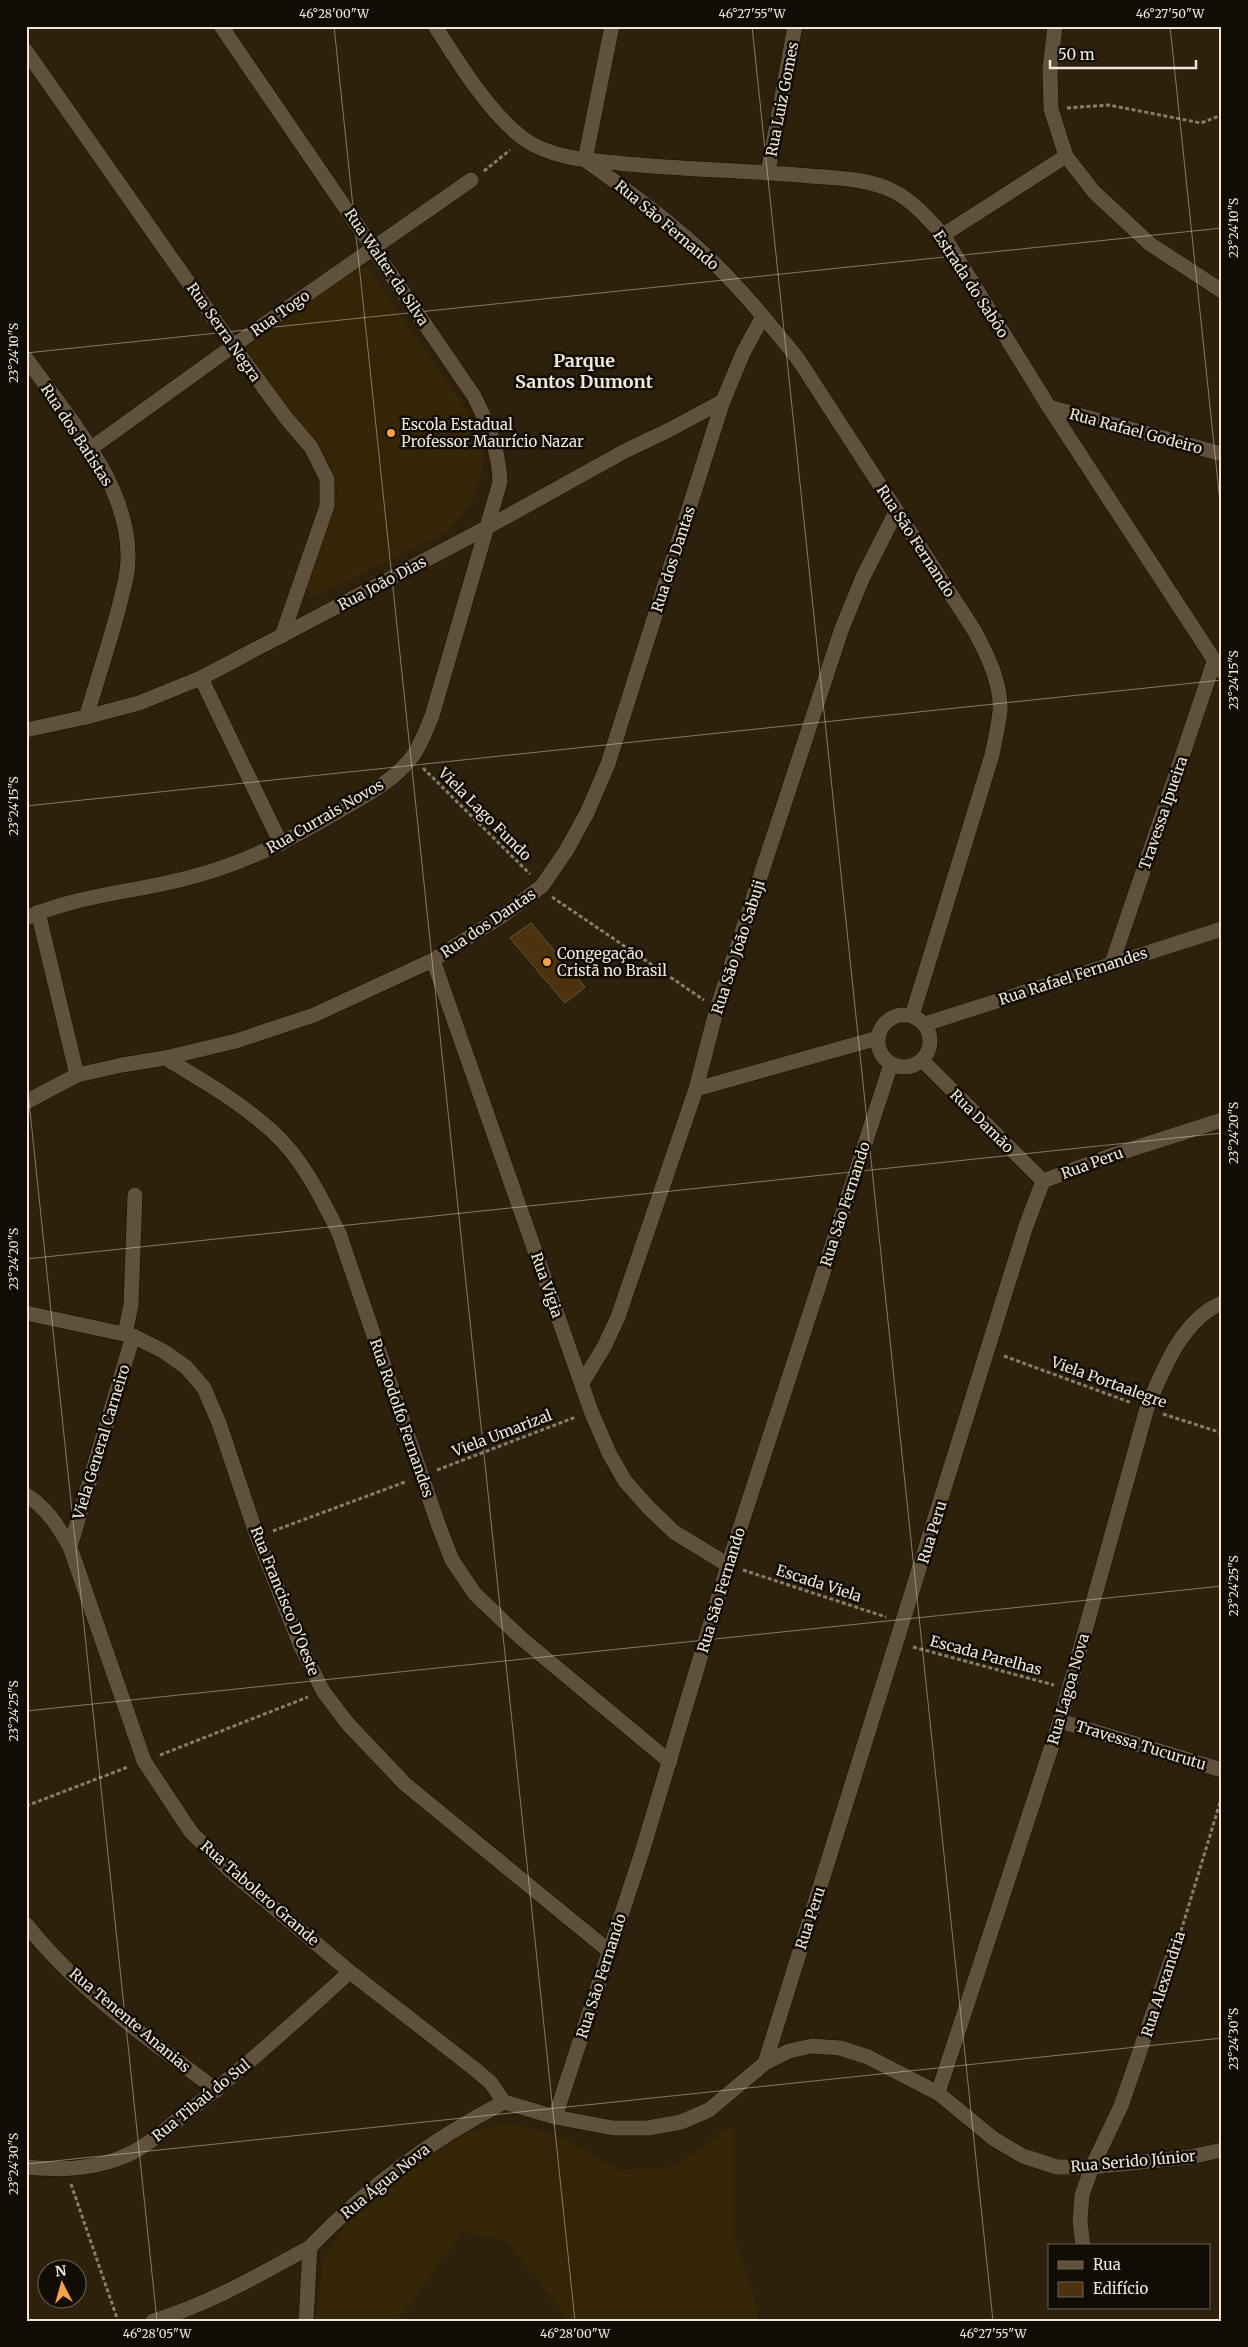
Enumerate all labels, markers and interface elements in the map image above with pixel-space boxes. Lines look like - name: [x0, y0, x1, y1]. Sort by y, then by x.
- text: 46°28'00"W: [299, 6, 370, 21]
- text: 46°27'55"W: [718, 6, 787, 21]
- text: 46°27'50"W: [1136, 6, 1205, 21]
- scale bar: [1050, 38, 1197, 70]
- street label: Rua Luiz Gomes: [762, 40, 802, 158]
- text: 50 m: [1058, 45, 1095, 64]
- street label: Rua São Fernando: [611, 176, 723, 274]
- text: 23°24'10"S: [1226, 198, 1241, 258]
- street label: Rua Walter da Silva: [341, 205, 433, 329]
- street label: Estrada do Sabôo: [929, 227, 1013, 342]
- street label: Rua Serra Negra: [183, 279, 265, 385]
- street label: Rua Togo: [247, 286, 313, 340]
- text: 23°24'10"S: [6, 323, 21, 383]
- district label: Parque Santos Dumont: [515, 349, 654, 393]
- street label: Rua dos Batistas: [37, 380, 117, 490]
- street label: Rua Rafael Godeiro: [1067, 404, 1205, 458]
- place label: Escola Estadual Professor Maurício Nazar: [401, 415, 584, 451]
- marker: Escola Estadual Professor Maurício Nazar: [385, 427, 397, 439]
- street label: Rua São Fernando: [873, 481, 959, 601]
- street label: Rua dos Dantas: [647, 504, 699, 614]
- street label: Rua João Dias: [335, 552, 429, 614]
- text: 23°24'15"S: [1226, 650, 1241, 710]
- street label: Travessa Ipueira: [1135, 754, 1191, 872]
- street label: Viela Lago Fundo: [434, 763, 536, 865]
- street label: Rua Currais Novos: [263, 775, 387, 857]
- text: 23°24'15"S: [6, 776, 21, 836]
- street label: Rua São João Sabuji: [707, 877, 769, 1016]
- street label: Rua dos Dantas: [437, 884, 539, 962]
- street label: Rua Rafael Fernandes: [996, 943, 1150, 1009]
- place label: Congegação Cristã no Brasil: [557, 944, 667, 980]
- marker: Congegação Cristã no Brasil: [541, 956, 553, 968]
- street label: Rua Damão: [946, 1085, 1018, 1157]
- text: 23°24'20"S: [1226, 1102, 1241, 1164]
- street label: Rua São Fernando: [816, 1139, 874, 1269]
- street label: Rua Peru: [1058, 1143, 1126, 1183]
- text: 23°24'20"S: [6, 1228, 21, 1290]
- street label: Rua Vigia: [527, 1250, 567, 1320]
- street label: Rua Rodolfo Fernandes: [366, 1336, 438, 1500]
- street label: Viela Portaalegre: [1048, 1352, 1170, 1412]
- street label: Viela General Carneiro: [68, 1362, 134, 1523]
- street label: Viela Umarizal: [448, 1405, 555, 1461]
- street label: Rua Peru: [913, 1498, 951, 1566]
- street label: Rua Francisco D'Oeste: [246, 1524, 324, 1678]
- street label: Rua São Fernando: [693, 1525, 749, 1655]
- text: 23°24'25"S: [1226, 1555, 1241, 1617]
- street label: Escada Viela: [774, 1560, 864, 1606]
- street label: Escada Parelhas: [928, 1631, 1044, 1679]
- street label: Rua Lagoa Nova: [1043, 1631, 1093, 1747]
- text: 23°24'25"S: [6, 1680, 21, 1742]
- street label: Travessa Tucurutu: [1073, 1716, 1209, 1774]
- street label: Rua Tabolero Grande: [197, 1836, 323, 1950]
- street label: Rua Peru: [791, 1884, 829, 1952]
- street label: Rua São Fernando: [572, 1911, 630, 2041]
- street label: Rua Alexandria: [1137, 1929, 1189, 2039]
- street label: Rua Tenente Ananias: [66, 1964, 194, 2076]
- text: 23°24'30"S: [1226, 2008, 1241, 2070]
- street label: Rua Tibaú do Sul: [148, 2054, 254, 2145]
- text: 23°24'30"S: [6, 2133, 21, 2195]
- street label: Rua Água Nova: [336, 2139, 433, 2223]
- street label: Rua Serido Júnior: [1070, 2146, 1197, 2176]
- legend: [1048, 2244, 1210, 2310]
- text: Rua: [1093, 2255, 1121, 2274]
- north arrow: [38, 2260, 88, 2310]
- text: N: [54, 2262, 67, 2281]
- text: Edifício: [1093, 2279, 1149, 2298]
- text: 46°28'05"W: [123, 2326, 192, 2341]
- text: 46°28'00"W: [540, 2326, 611, 2341]
- text: 46°27'55"W: [959, 2326, 1028, 2341]

